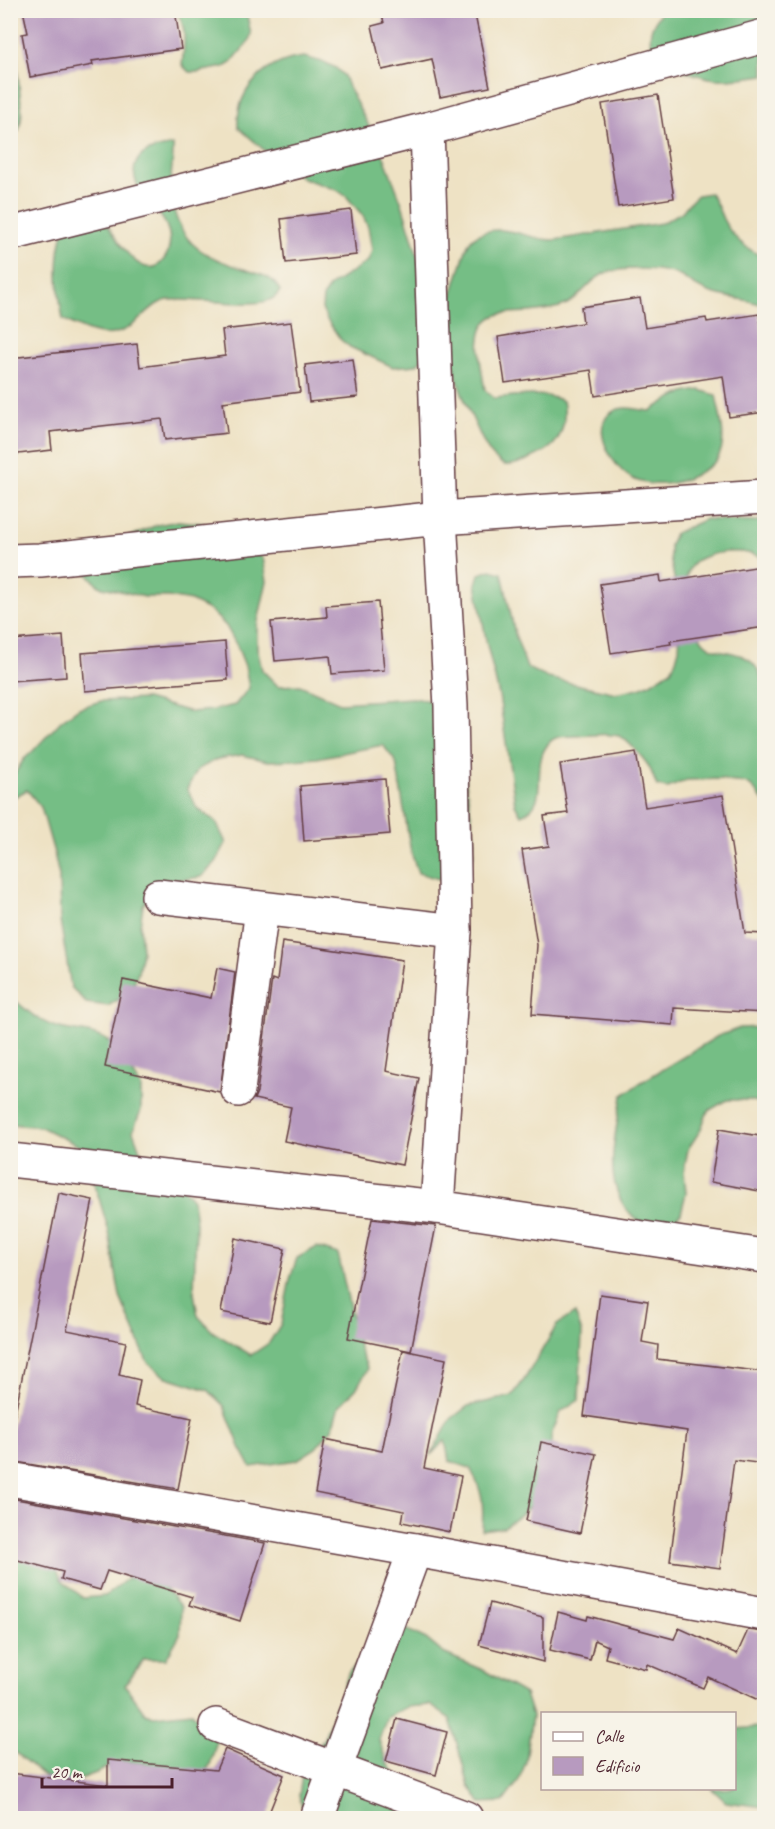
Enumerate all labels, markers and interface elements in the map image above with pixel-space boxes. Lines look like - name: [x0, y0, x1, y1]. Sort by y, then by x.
- legend: [541, 1712, 736, 1790]
- text: Calle: [595, 1725, 624, 1747]
- scale bar: [42, 1751, 172, 1789]
- text: Edificio: [595, 1755, 641, 1777]
- text: 20 m: [51, 1761, 84, 1783]

